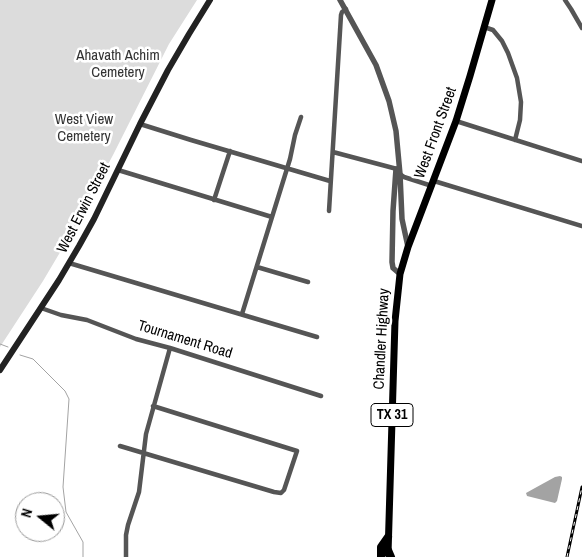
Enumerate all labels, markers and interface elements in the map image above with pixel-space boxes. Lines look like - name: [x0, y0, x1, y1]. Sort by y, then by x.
- park label: Ahavath Achim Cemetery: [76, 47, 160, 82]
- street label: West Front Street: [411, 85, 461, 181]
- park label: West View Cemetery: [55, 111, 113, 146]
- street label: West Erwin Street: [54, 160, 114, 256]
- street label: Chandler Highway: [370, 288, 394, 390]
- street label: Tournament Road: [136, 317, 234, 363]
- road number: TX 31: [371, 404, 413, 426]
- north arrow: [15, 492, 65, 542]
- text: N: [17, 506, 36, 520]

